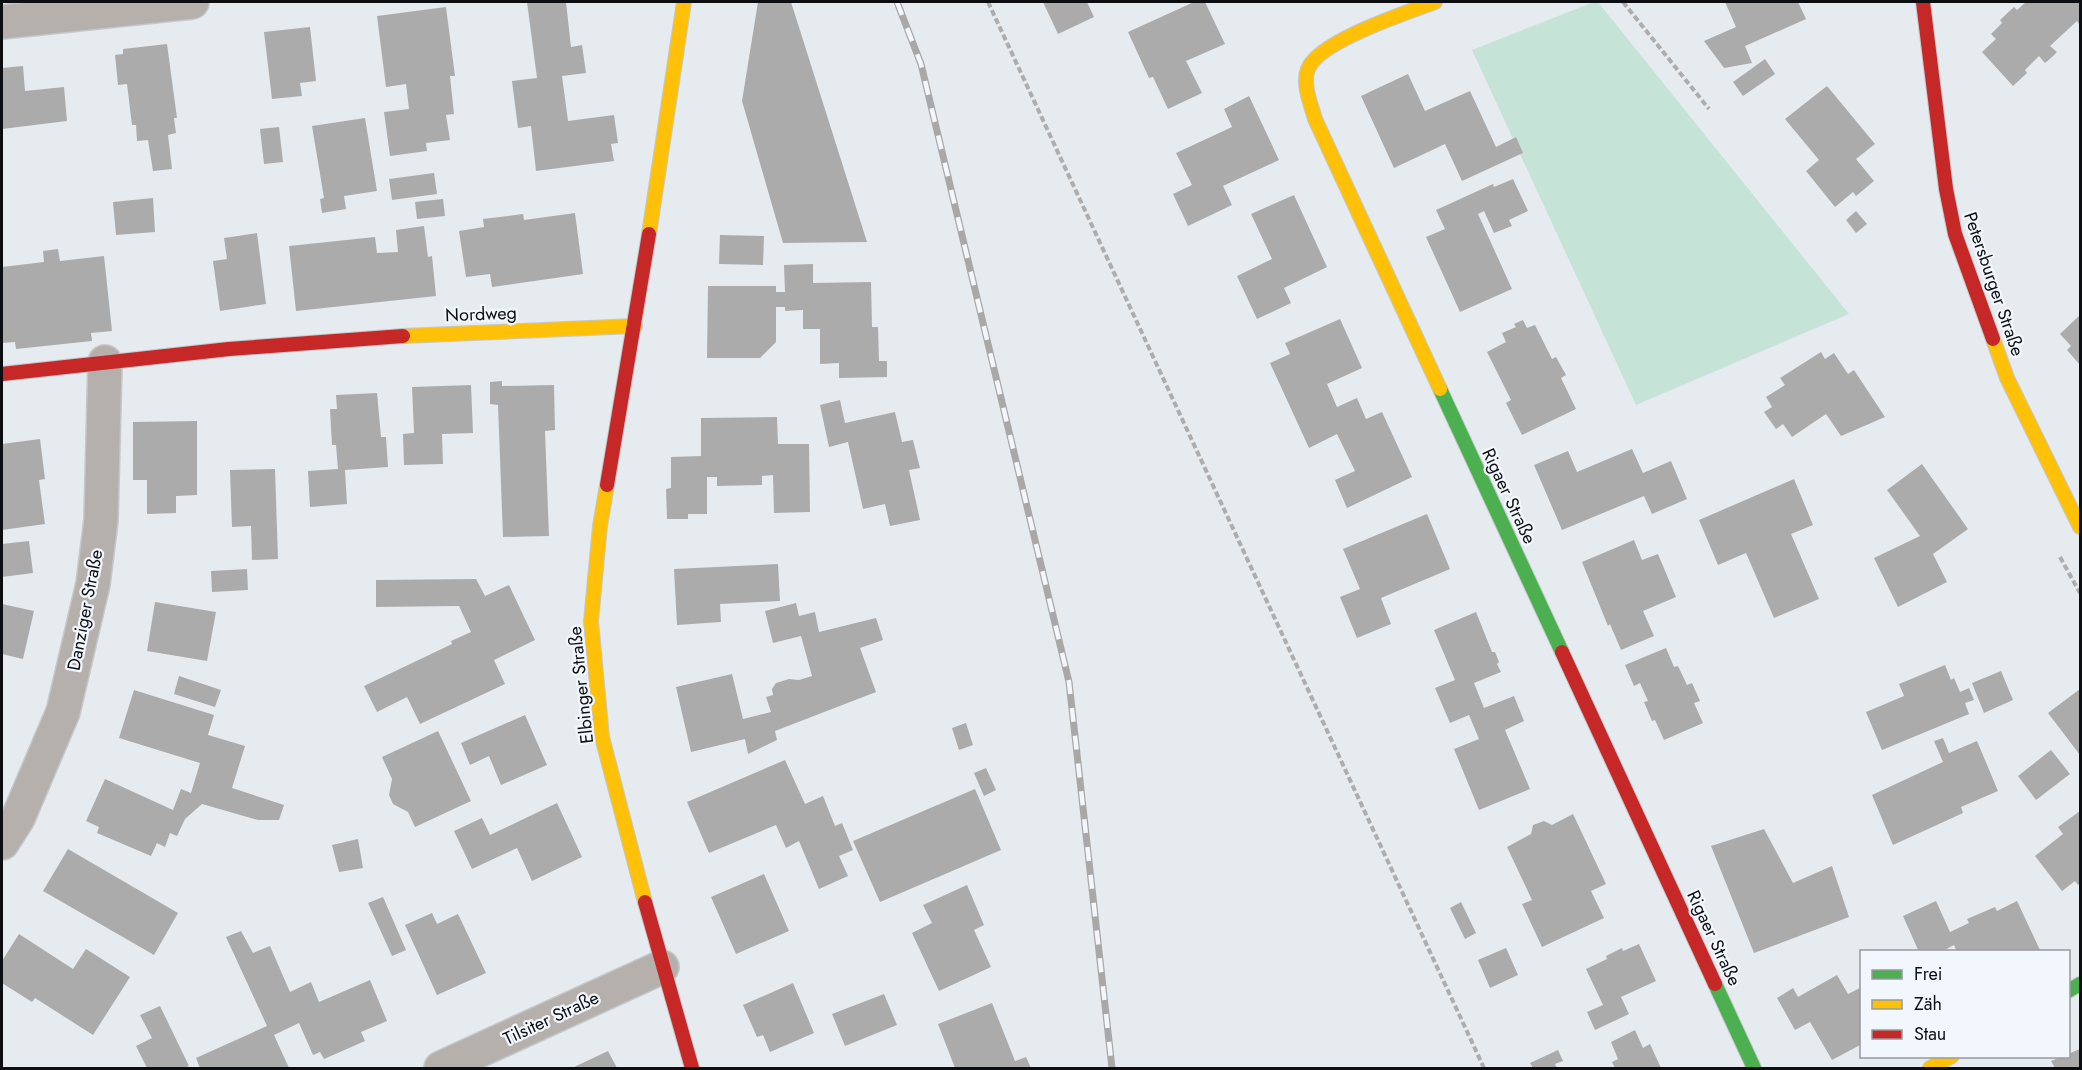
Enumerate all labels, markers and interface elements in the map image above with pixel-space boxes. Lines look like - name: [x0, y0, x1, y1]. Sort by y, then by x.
- street label: Petersburger Straße: [1957, 208, 2031, 360]
- street label: Nordweg: [445, 300, 517, 328]
- street label: Rigaer Straße: [1475, 444, 1543, 548]
- street label: Danziger Straße: [61, 547, 109, 673]
- street label: Elbinger Straße: [562, 625, 600, 745]
- street label: Rigaer Straße: [1680, 886, 1748, 990]
- legend: [1860, 950, 2070, 1058]
- text: Frei: [1914, 961, 1943, 987]
- street label: Tilsiter Straße: [499, 985, 603, 1051]
- text: Zäh: [1914, 991, 1942, 1017]
- text: Stau: [1914, 1021, 1946, 1047]

